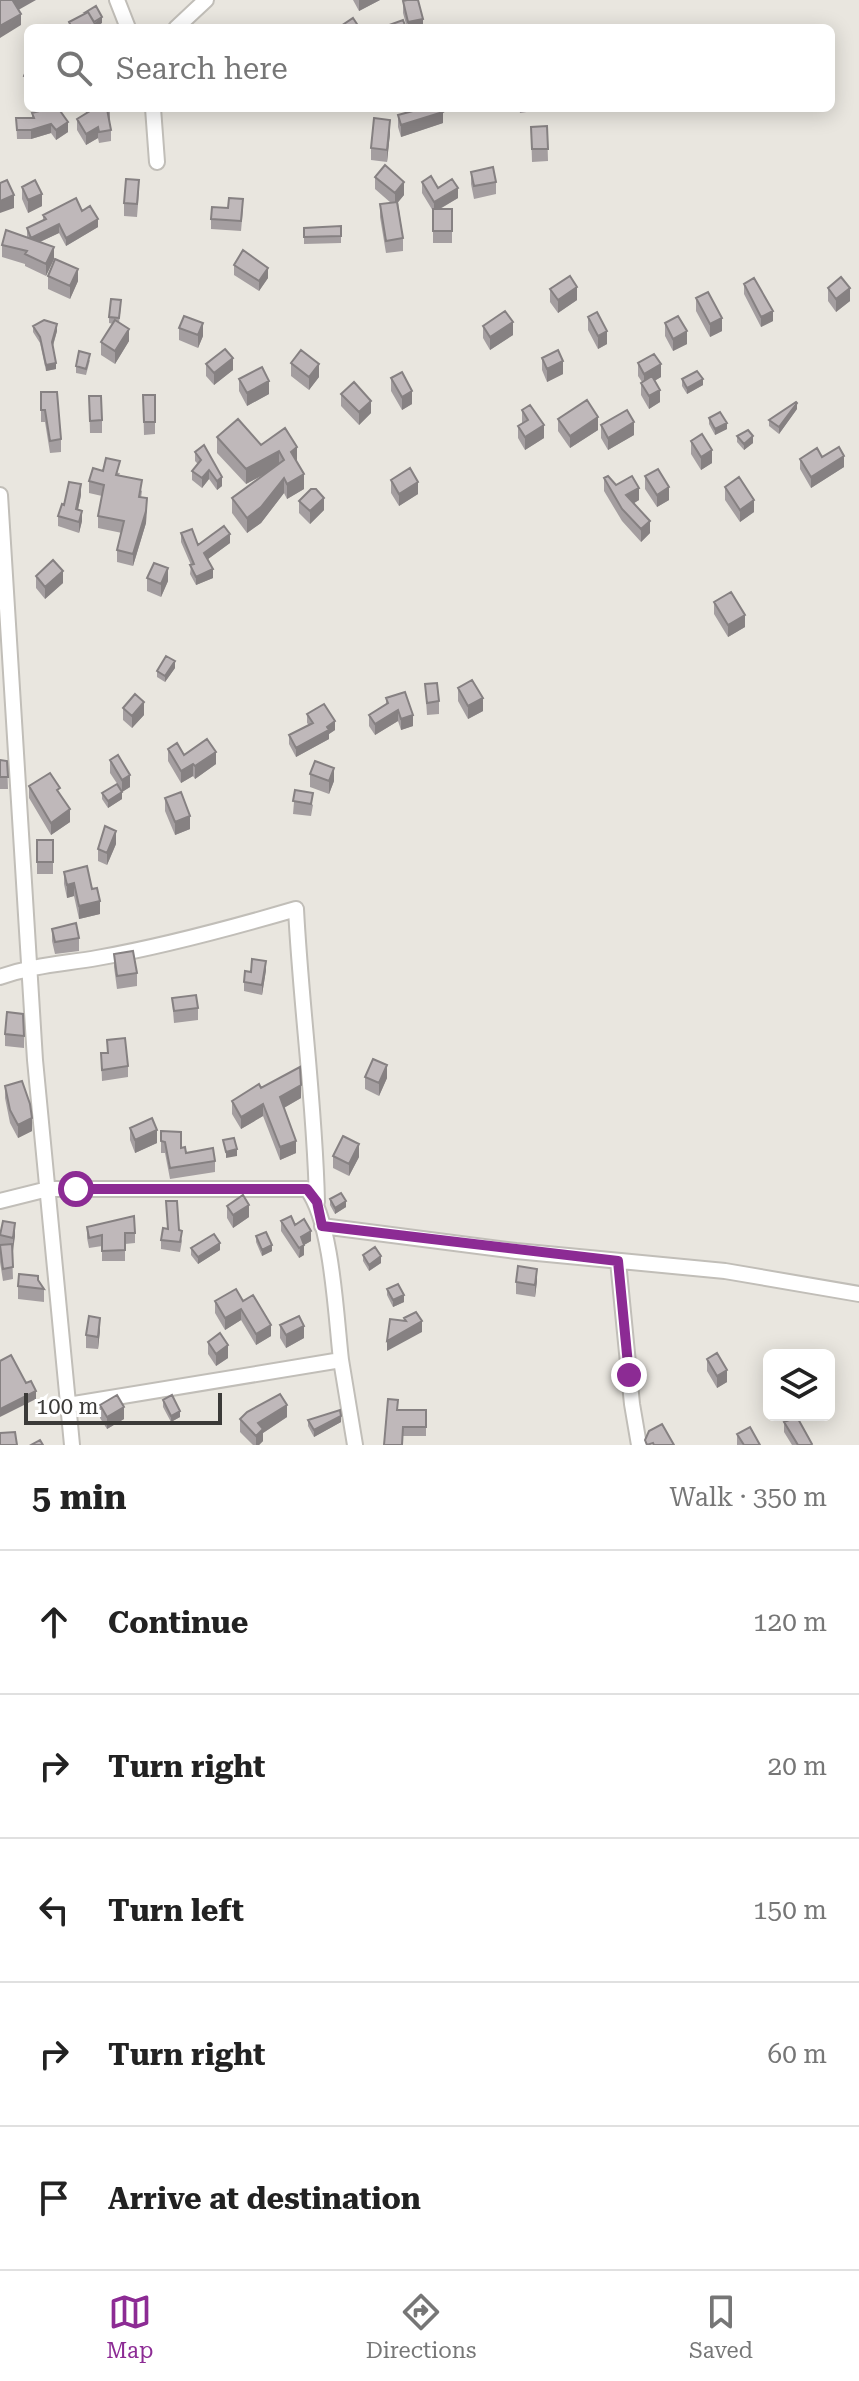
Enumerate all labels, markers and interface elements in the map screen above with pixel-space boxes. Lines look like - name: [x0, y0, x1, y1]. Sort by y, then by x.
- search box: [24, 24, 835, 112]
- icon: search: [52, 46, 96, 90]
- text: Search here: [116, 51, 288, 86]
- route start: [58, 1171, 94, 1207]
- map controls: [763, 1349, 835, 1421]
- button: layers: [763, 1349, 835, 1421]
- route end: [611, 1357, 647, 1393]
- scale bar: [24, 1389, 222, 1425]
- text: 100 m: [36, 1394, 99, 1419]
- text: 5 min: [32, 1477, 127, 1517]
- text: Walk · 350 m: [669, 1482, 827, 1512]
- icon: ahead: [32, 1600, 76, 1644]
- text: Continue: [108, 1605, 248, 1640]
- text: 120 m: [753, 1607, 827, 1637]
- icon: right: [32, 1744, 76, 1788]
- text: Turn right: [108, 1749, 265, 1784]
- text: 20 m: [768, 1751, 827, 1781]
- icon: left: [32, 1888, 76, 1932]
- text: Turn left: [108, 1893, 244, 1928]
- text: 150 m: [753, 1895, 827, 1925]
- icon: right: [32, 2032, 76, 2076]
- text: Turn right: [108, 2037, 265, 2072]
- text: 60 m: [768, 2039, 827, 2069]
- icon: arrive: [32, 2176, 76, 2220]
- text: Arrive at destination: [108, 2181, 421, 2216]
- tab: Map: [106, 2290, 153, 2363]
- tab: Directions: [366, 2290, 476, 2363]
- tab: Saved: [689, 2290, 753, 2363]

